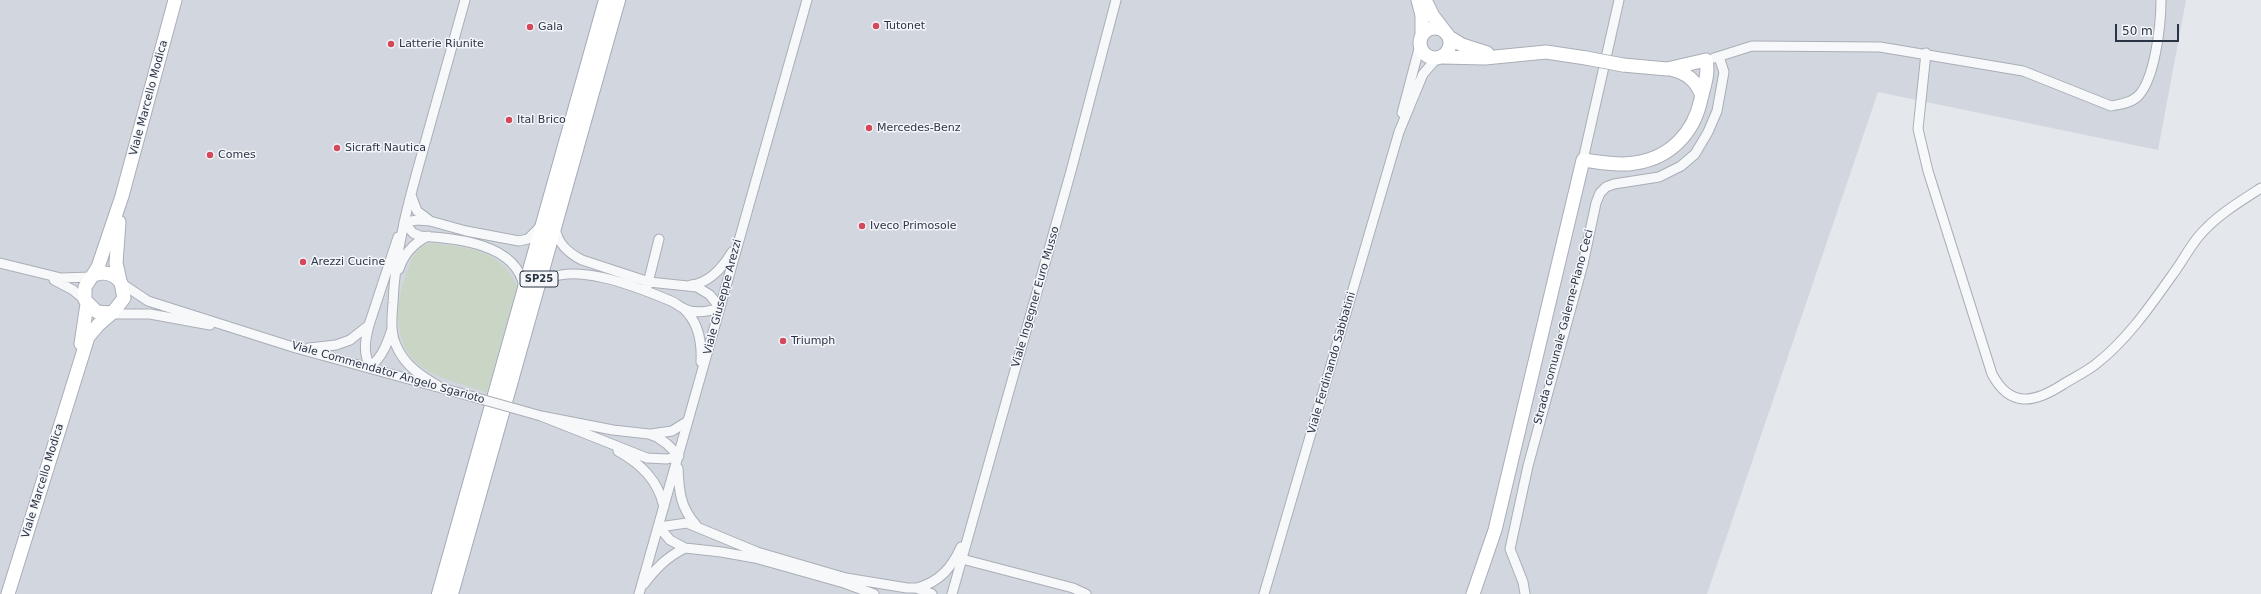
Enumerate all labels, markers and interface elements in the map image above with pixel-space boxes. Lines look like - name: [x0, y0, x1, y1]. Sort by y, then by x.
- scale bar: [2117, 16, 2181, 42]
- place label: Tutonet: [884, 19, 925, 33]
- place label: Gala: [538, 20, 563, 34]
- marker: Tutonet: [871, 21, 881, 31]
- marker: Gala: [525, 22, 535, 32]
- text: 50 m: [2122, 24, 2153, 38]
- place label: Latterie Riunite: [399, 37, 484, 51]
- street label: Viale Marcello Modica: [127, 39, 171, 157]
- marker: Latterie Riunite: [386, 39, 396, 49]
- place label: Ital Brico: [517, 113, 566, 127]
- marker: Ital Brico: [504, 115, 514, 125]
- place label: Mercedes-Benz: [877, 121, 960, 135]
- marker: Mercedes-Benz: [864, 123, 874, 133]
- place label: Sicraft Nautica: [345, 141, 426, 155]
- marker: Sicraft Nautica: [332, 143, 342, 153]
- place label: Comes: [218, 148, 256, 162]
- marker: Comes: [205, 150, 215, 160]
- place label: Iveco Primosole: [870, 219, 957, 233]
- marker: Iveco Primosole: [857, 221, 867, 231]
- street label: Viale Ingegner Euro Musso: [1010, 225, 1062, 369]
- street label: Strada comunale Galerne-Piano Ceci: [1532, 228, 1596, 426]
- street label: Viale Giuseppe Arezzi: [701, 238, 745, 356]
- place label: Arezzi Cucine: [311, 255, 385, 269]
- marker: Arezzi Cucine: [298, 257, 308, 267]
- road number: SP25: [520, 271, 558, 287]
- street label: Viale Ferdinando Sabbatini: [1305, 291, 1359, 435]
- place label: Triumph: [791, 334, 835, 348]
- marker: Triumph: [778, 336, 788, 346]
- street label: Viale Commendator Angelo Sgarioto: [290, 339, 486, 407]
- street label: Viale Marcello Modica: [19, 422, 67, 540]

